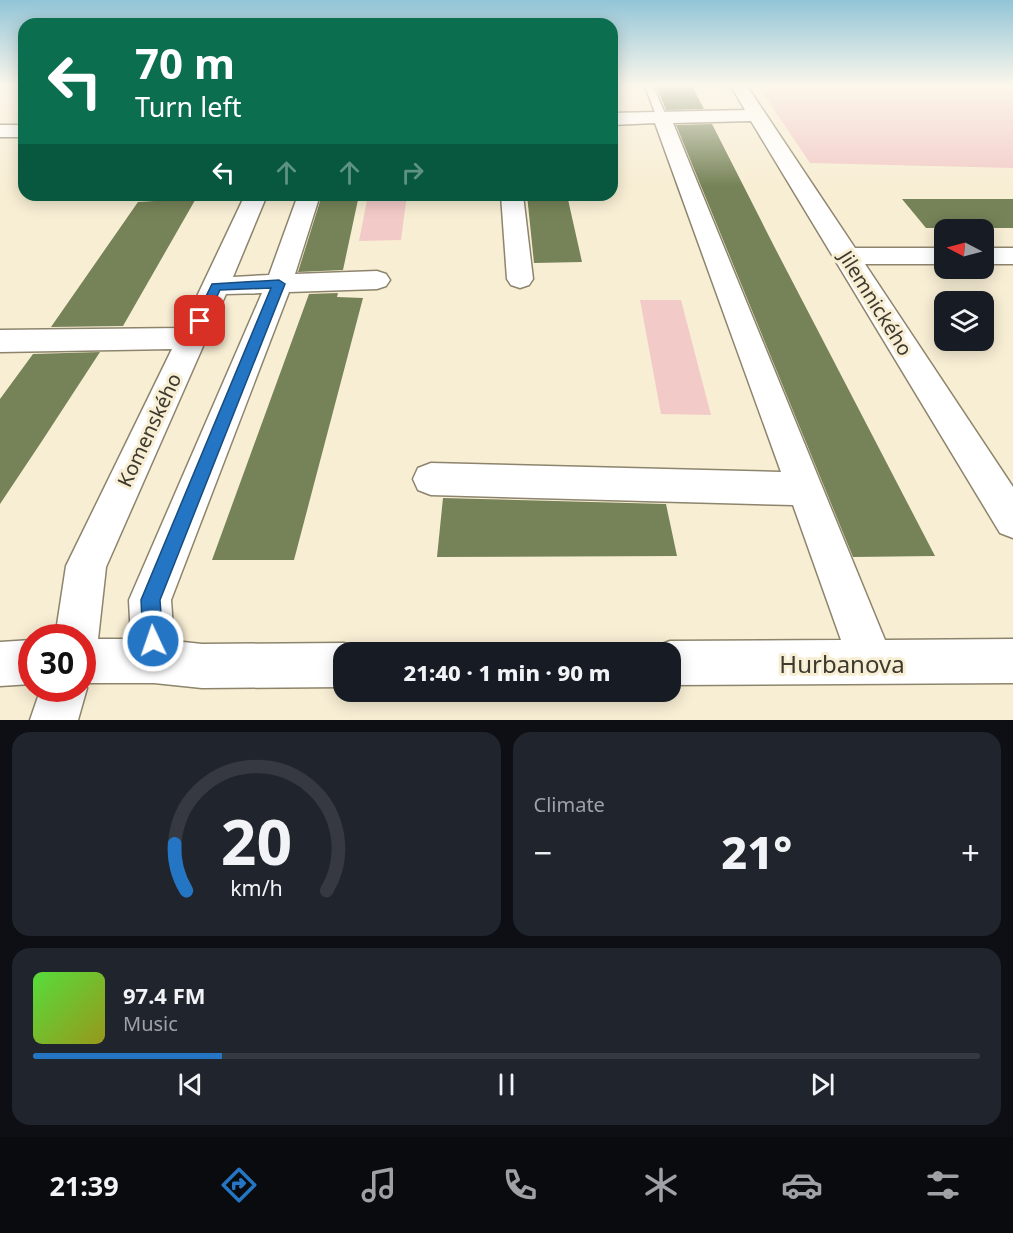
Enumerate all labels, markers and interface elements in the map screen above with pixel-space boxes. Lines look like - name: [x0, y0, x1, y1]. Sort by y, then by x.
- text: 70 m: [135, 34, 235, 91]
- icon: left: [36, 42, 114, 120]
- text: Turn left: [135, 88, 241, 125]
- icon: left: [207, 156, 240, 189]
- icon: ahead: [270, 156, 303, 189]
- icon: ahead: [333, 156, 366, 189]
- icon: right: [396, 156, 429, 189]
- north arrow: [934, 219, 994, 279]
- map controls: [934, 219, 994, 351]
- street label: Jilemnického: [832, 244, 919, 361]
- button: layers: [934, 291, 994, 351]
- pin: [174, 295, 225, 346]
- icon: arrive: [183, 304, 216, 337]
- street label: Komenského: [111, 369, 187, 491]
- position arrow: [121, 609, 185, 673]
- speed limit sign: 30: [18, 624, 96, 702]
- street label: Hurbanova: [779, 647, 905, 680]
- text: 21:40 · 1 min · 90 m: [404, 657, 610, 687]
- text: Climate: [534, 791, 605, 818]
- text: 20: [221, 798, 292, 883]
- text: 21°: [721, 821, 792, 882]
- text: −: [534, 830, 552, 875]
- text: +: [961, 830, 980, 875]
- text: km/h: [230, 873, 283, 902]
- text: 97.4 FM: [123, 980, 205, 1010]
- text: Music: [123, 1010, 178, 1037]
- icon: previous: [174, 1068, 207, 1101]
- icon: pause: [490, 1068, 523, 1101]
- icon: next: [806, 1068, 839, 1101]
- icon: directions: [218, 1164, 260, 1206]
- icon: music: [358, 1164, 400, 1206]
- icon: phone: [499, 1164, 541, 1206]
- icon: climate: [640, 1164, 682, 1206]
- icon: car: [781, 1164, 823, 1206]
- icon: filters: [922, 1164, 964, 1206]
- text: 21:39: [49, 1167, 119, 1204]

